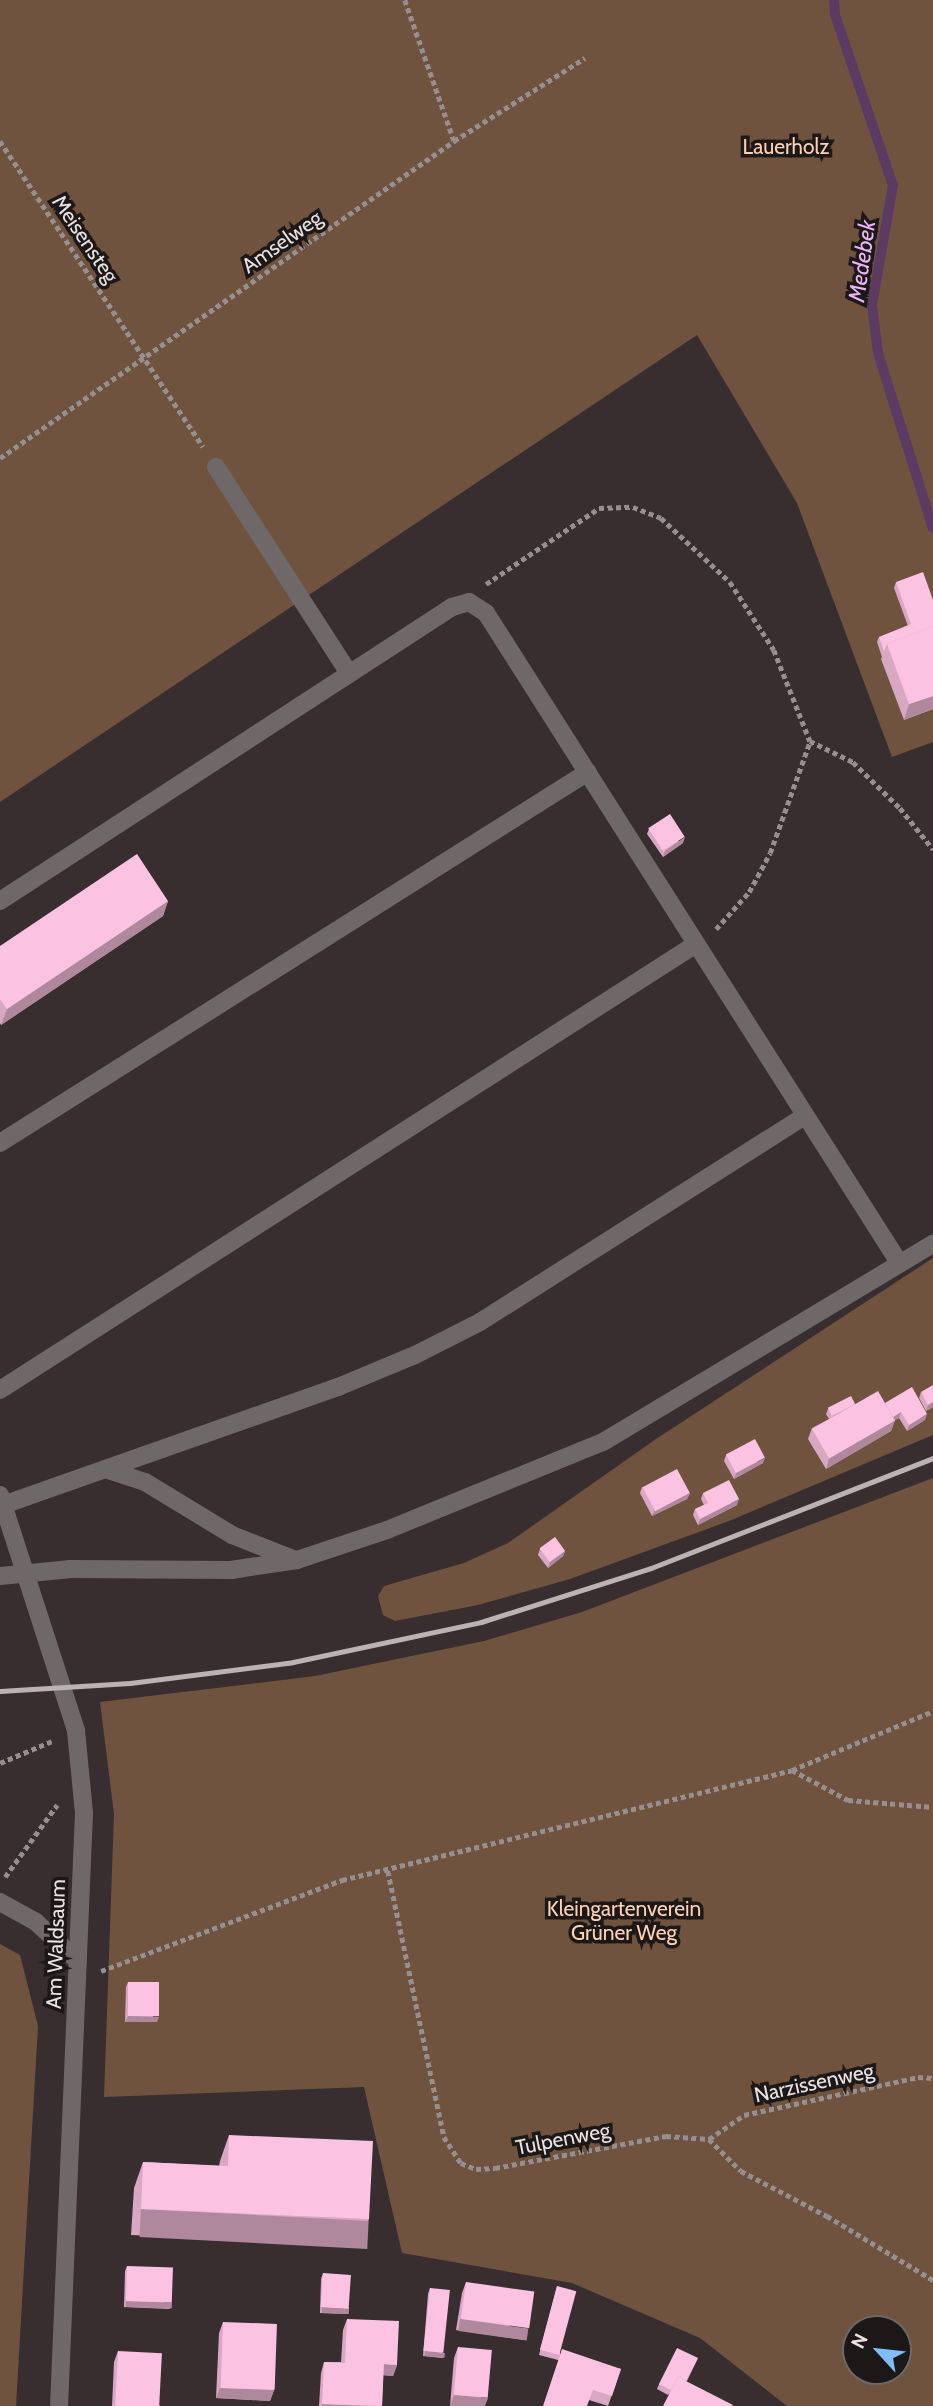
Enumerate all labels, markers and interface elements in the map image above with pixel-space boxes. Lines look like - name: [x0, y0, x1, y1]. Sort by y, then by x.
- park label: Lauerholz: [743, 134, 829, 160]
- street label: Meisensteg: [47, 190, 123, 288]
- street label: Amselweg: [237, 205, 327, 279]
- water label: Medebek: [843, 218, 881, 304]
- street label: Am Waldsaum: [41, 1879, 71, 2009]
- park label: Kleingartenverein Grüner Weg: [547, 1896, 701, 1946]
- street label: Narzissenweg: [752, 2058, 876, 2108]
- street label: Tulpenweg: [514, 2118, 612, 2160]
- north arrow: [842, 2315, 912, 2385]
- text: N: [846, 2330, 873, 2352]

